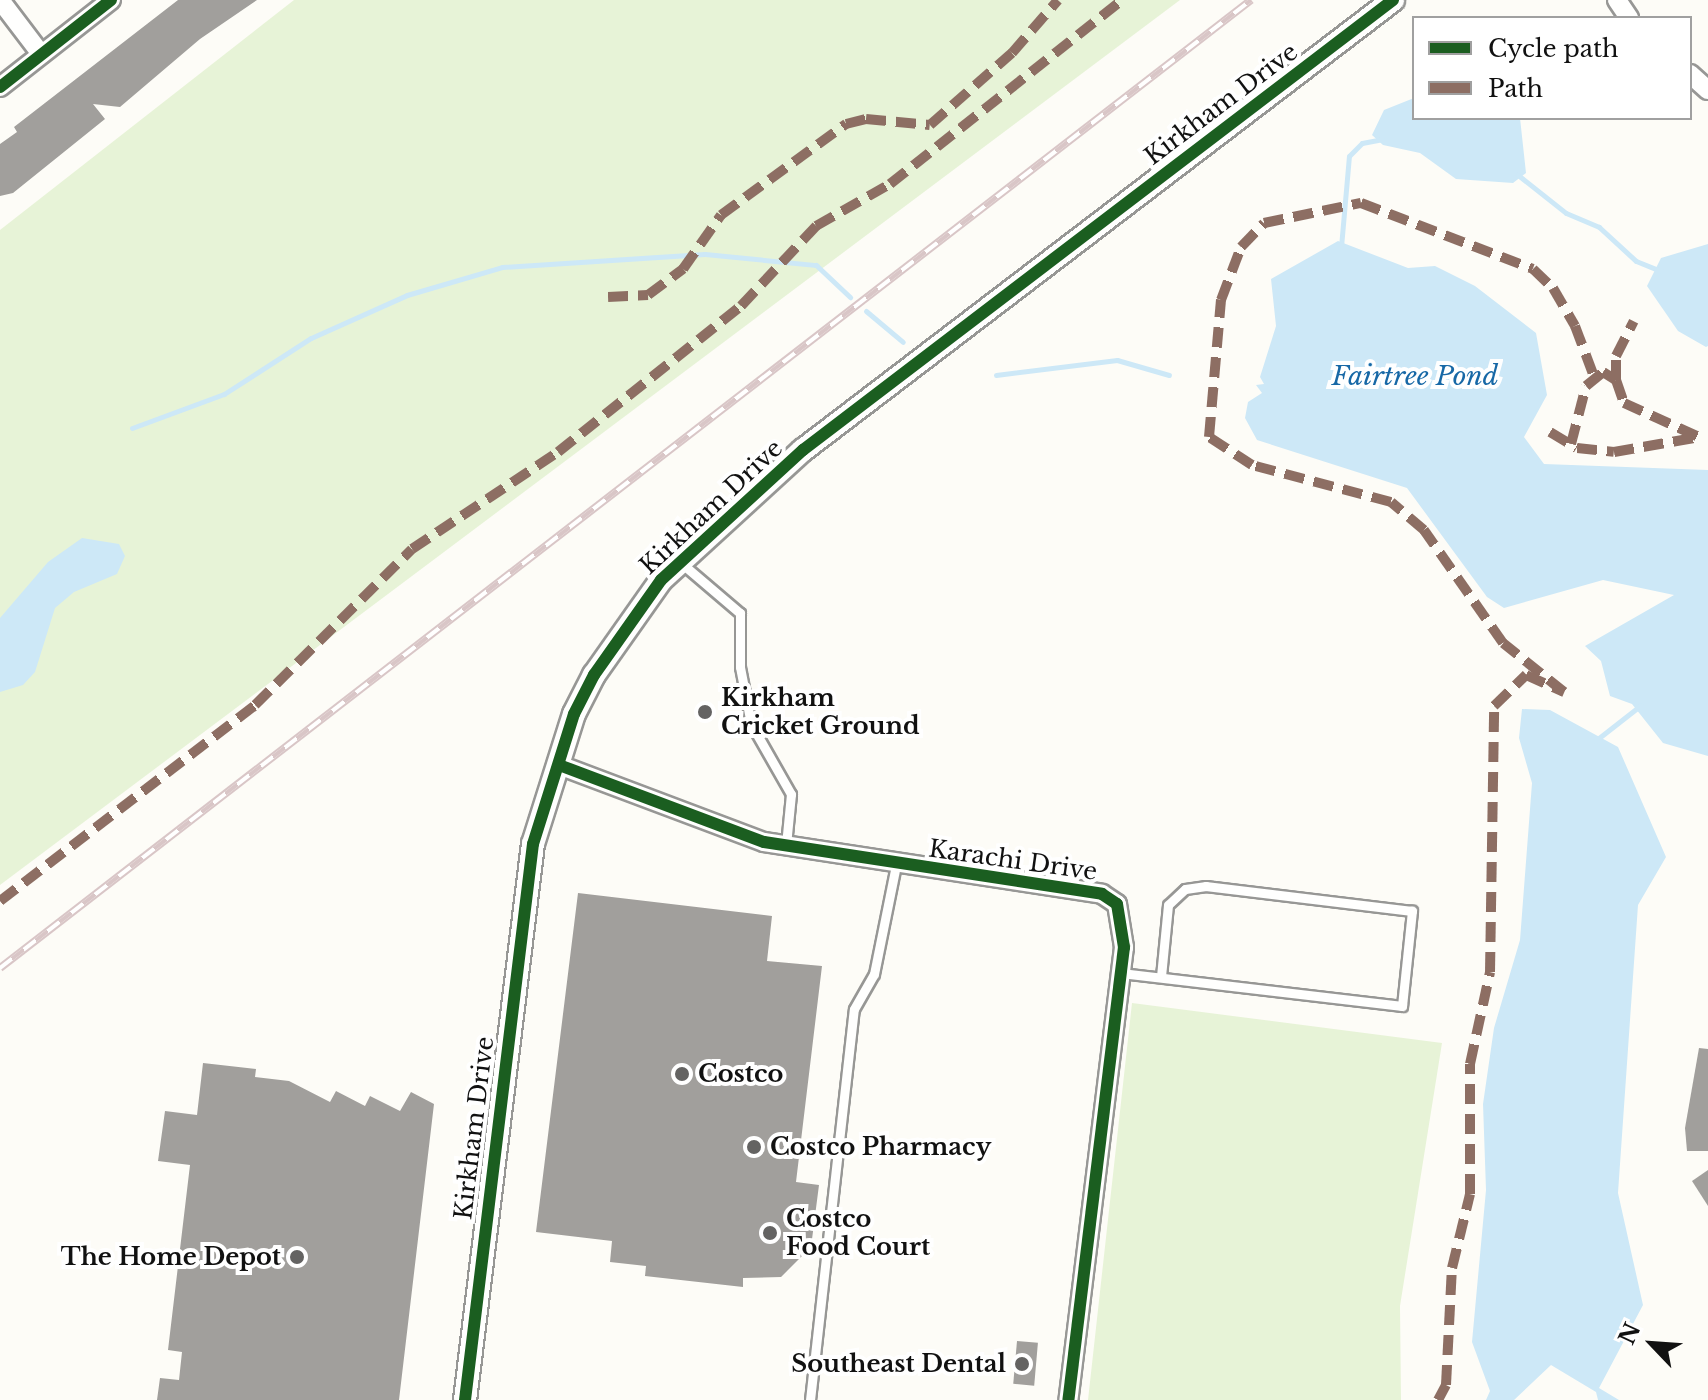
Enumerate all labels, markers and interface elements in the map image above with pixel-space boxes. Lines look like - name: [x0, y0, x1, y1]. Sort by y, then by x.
- legend: [1412, 16, 1692, 120]
- text: Cycle path: [1488, 34, 1619, 63]
- street label: Kirkham Drive: [1139, 37, 1303, 171]
- text: Path: [1488, 74, 1543, 103]
- water label: Fairtree Pond: [1332, 361, 1498, 393]
- street label: Kirkham Drive: [634, 434, 788, 580]
- place label: Kirkham Cricket Ground: [721, 684, 920, 740]
- marker: Kirkham Cricket Ground: [696, 703, 714, 721]
- street label: Karachi Drive: [927, 834, 1099, 886]
- street label: Kirkham Drive: [448, 1035, 500, 1221]
- place label: Costco: [698, 1060, 783, 1088]
- marker: Costco: [673, 1065, 691, 1083]
- place label: Costco Pharmacy: [770, 1133, 991, 1161]
- marker: Costco Pharmacy: [745, 1138, 763, 1156]
- place label: Costco Food Court: [786, 1205, 930, 1261]
- marker: Costco Food Court: [761, 1224, 779, 1242]
- place label: The Home Depot: [61, 1243, 281, 1271]
- marker: The Home Depot: [288, 1248, 306, 1266]
- north arrow: [1612, 1304, 1692, 1384]
- text: N: [1613, 1319, 1646, 1349]
- place label: Southeast Dental: [791, 1350, 1006, 1378]
- marker: Southeast Dental: [1013, 1355, 1031, 1373]

